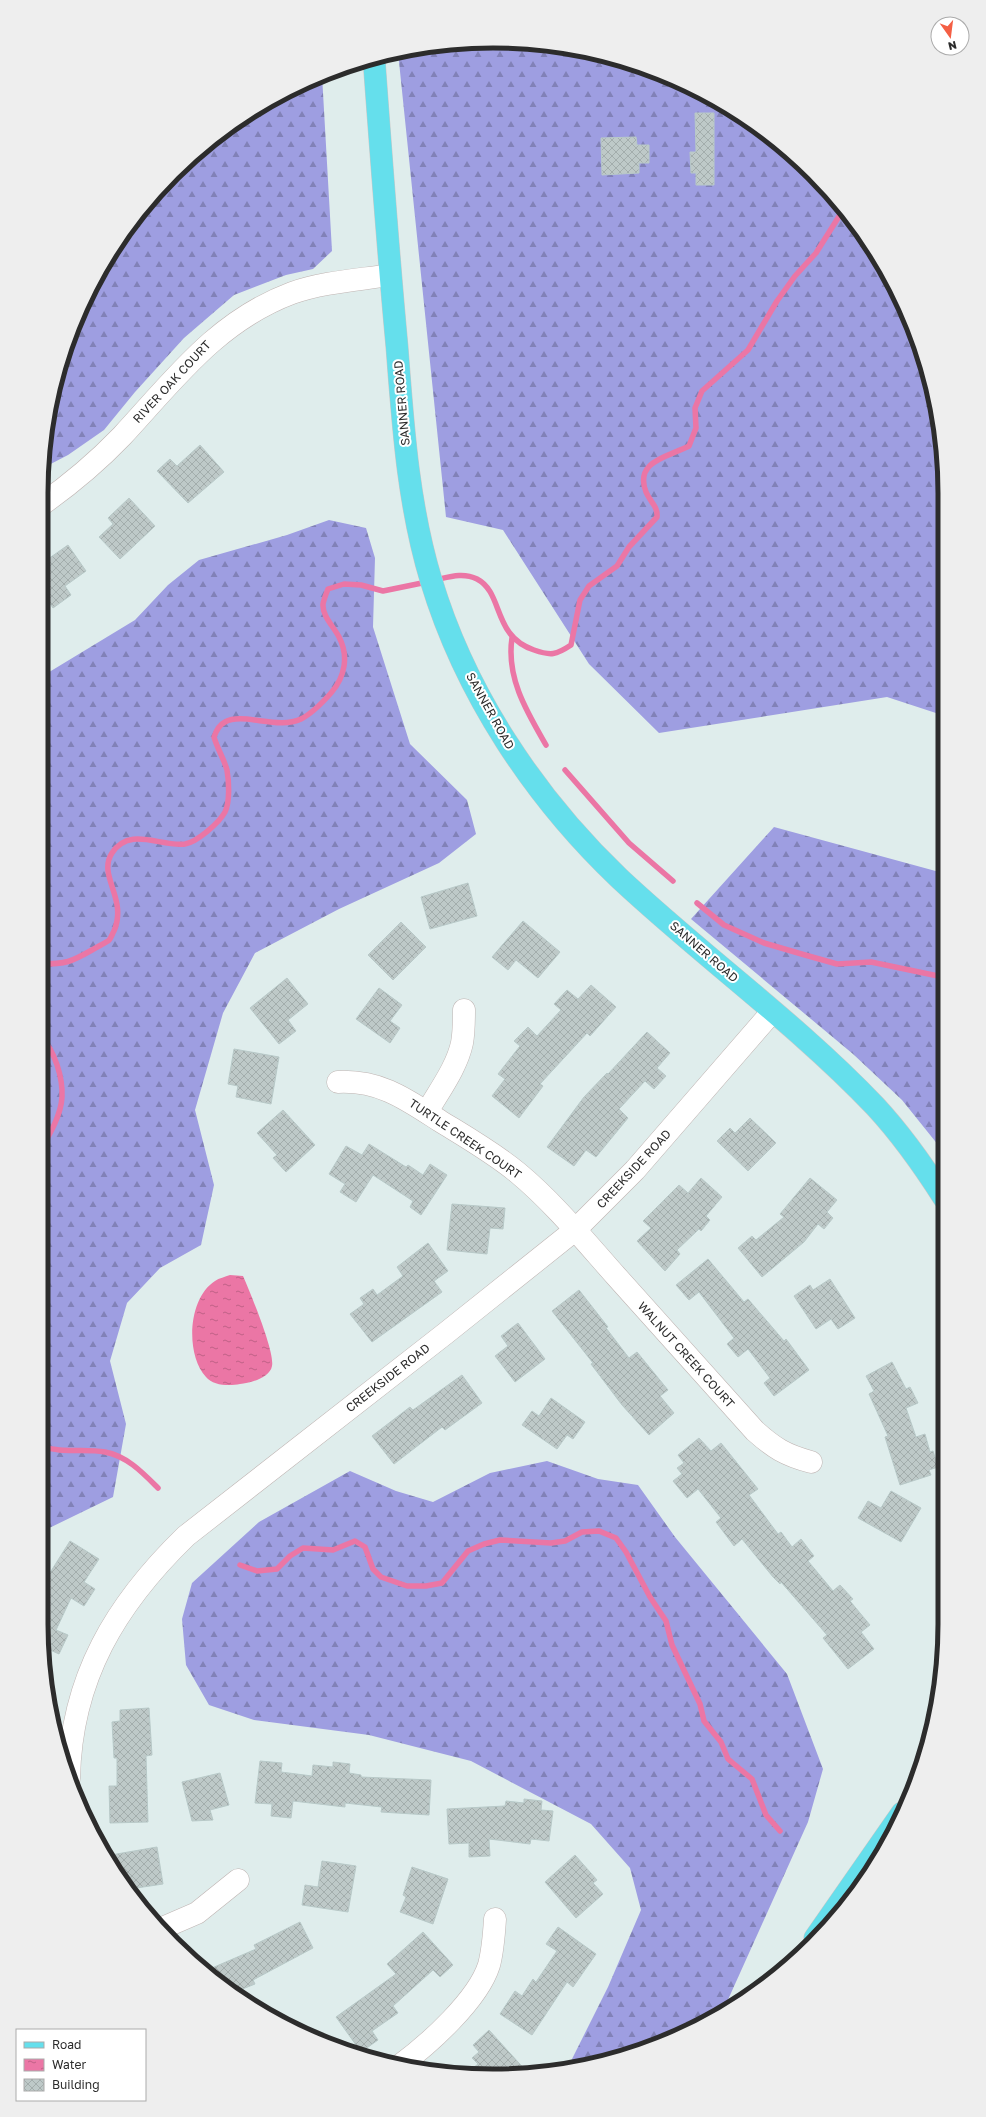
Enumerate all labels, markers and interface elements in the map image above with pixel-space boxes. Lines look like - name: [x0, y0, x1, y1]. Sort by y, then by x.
- north arrow: [930, 16, 970, 56]
- text: N: [947, 39, 958, 54]
- street label: RIVER OAK COURT: [129, 337, 214, 426]
- street label: SANNER ROAD: [390, 360, 413, 446]
- street label: SANNER ROAD: [463, 670, 518, 752]
- street label: SANNER ROAD: [667, 918, 742, 985]
- street label: TURTLE CREEK COURT: [406, 1095, 525, 1182]
- street label: CREEKSIDE ROAD: [593, 1126, 674, 1211]
- street label: WALNUT CREEK COURT: [635, 1299, 738, 1411]
- street label: CREEKSIDE ROAD: [343, 1340, 433, 1415]
- legend: [16, 2029, 146, 2101]
- text: Road: [52, 2037, 81, 2052]
- text: Water: [52, 2057, 86, 2072]
- text: Building: [52, 2077, 100, 2092]

